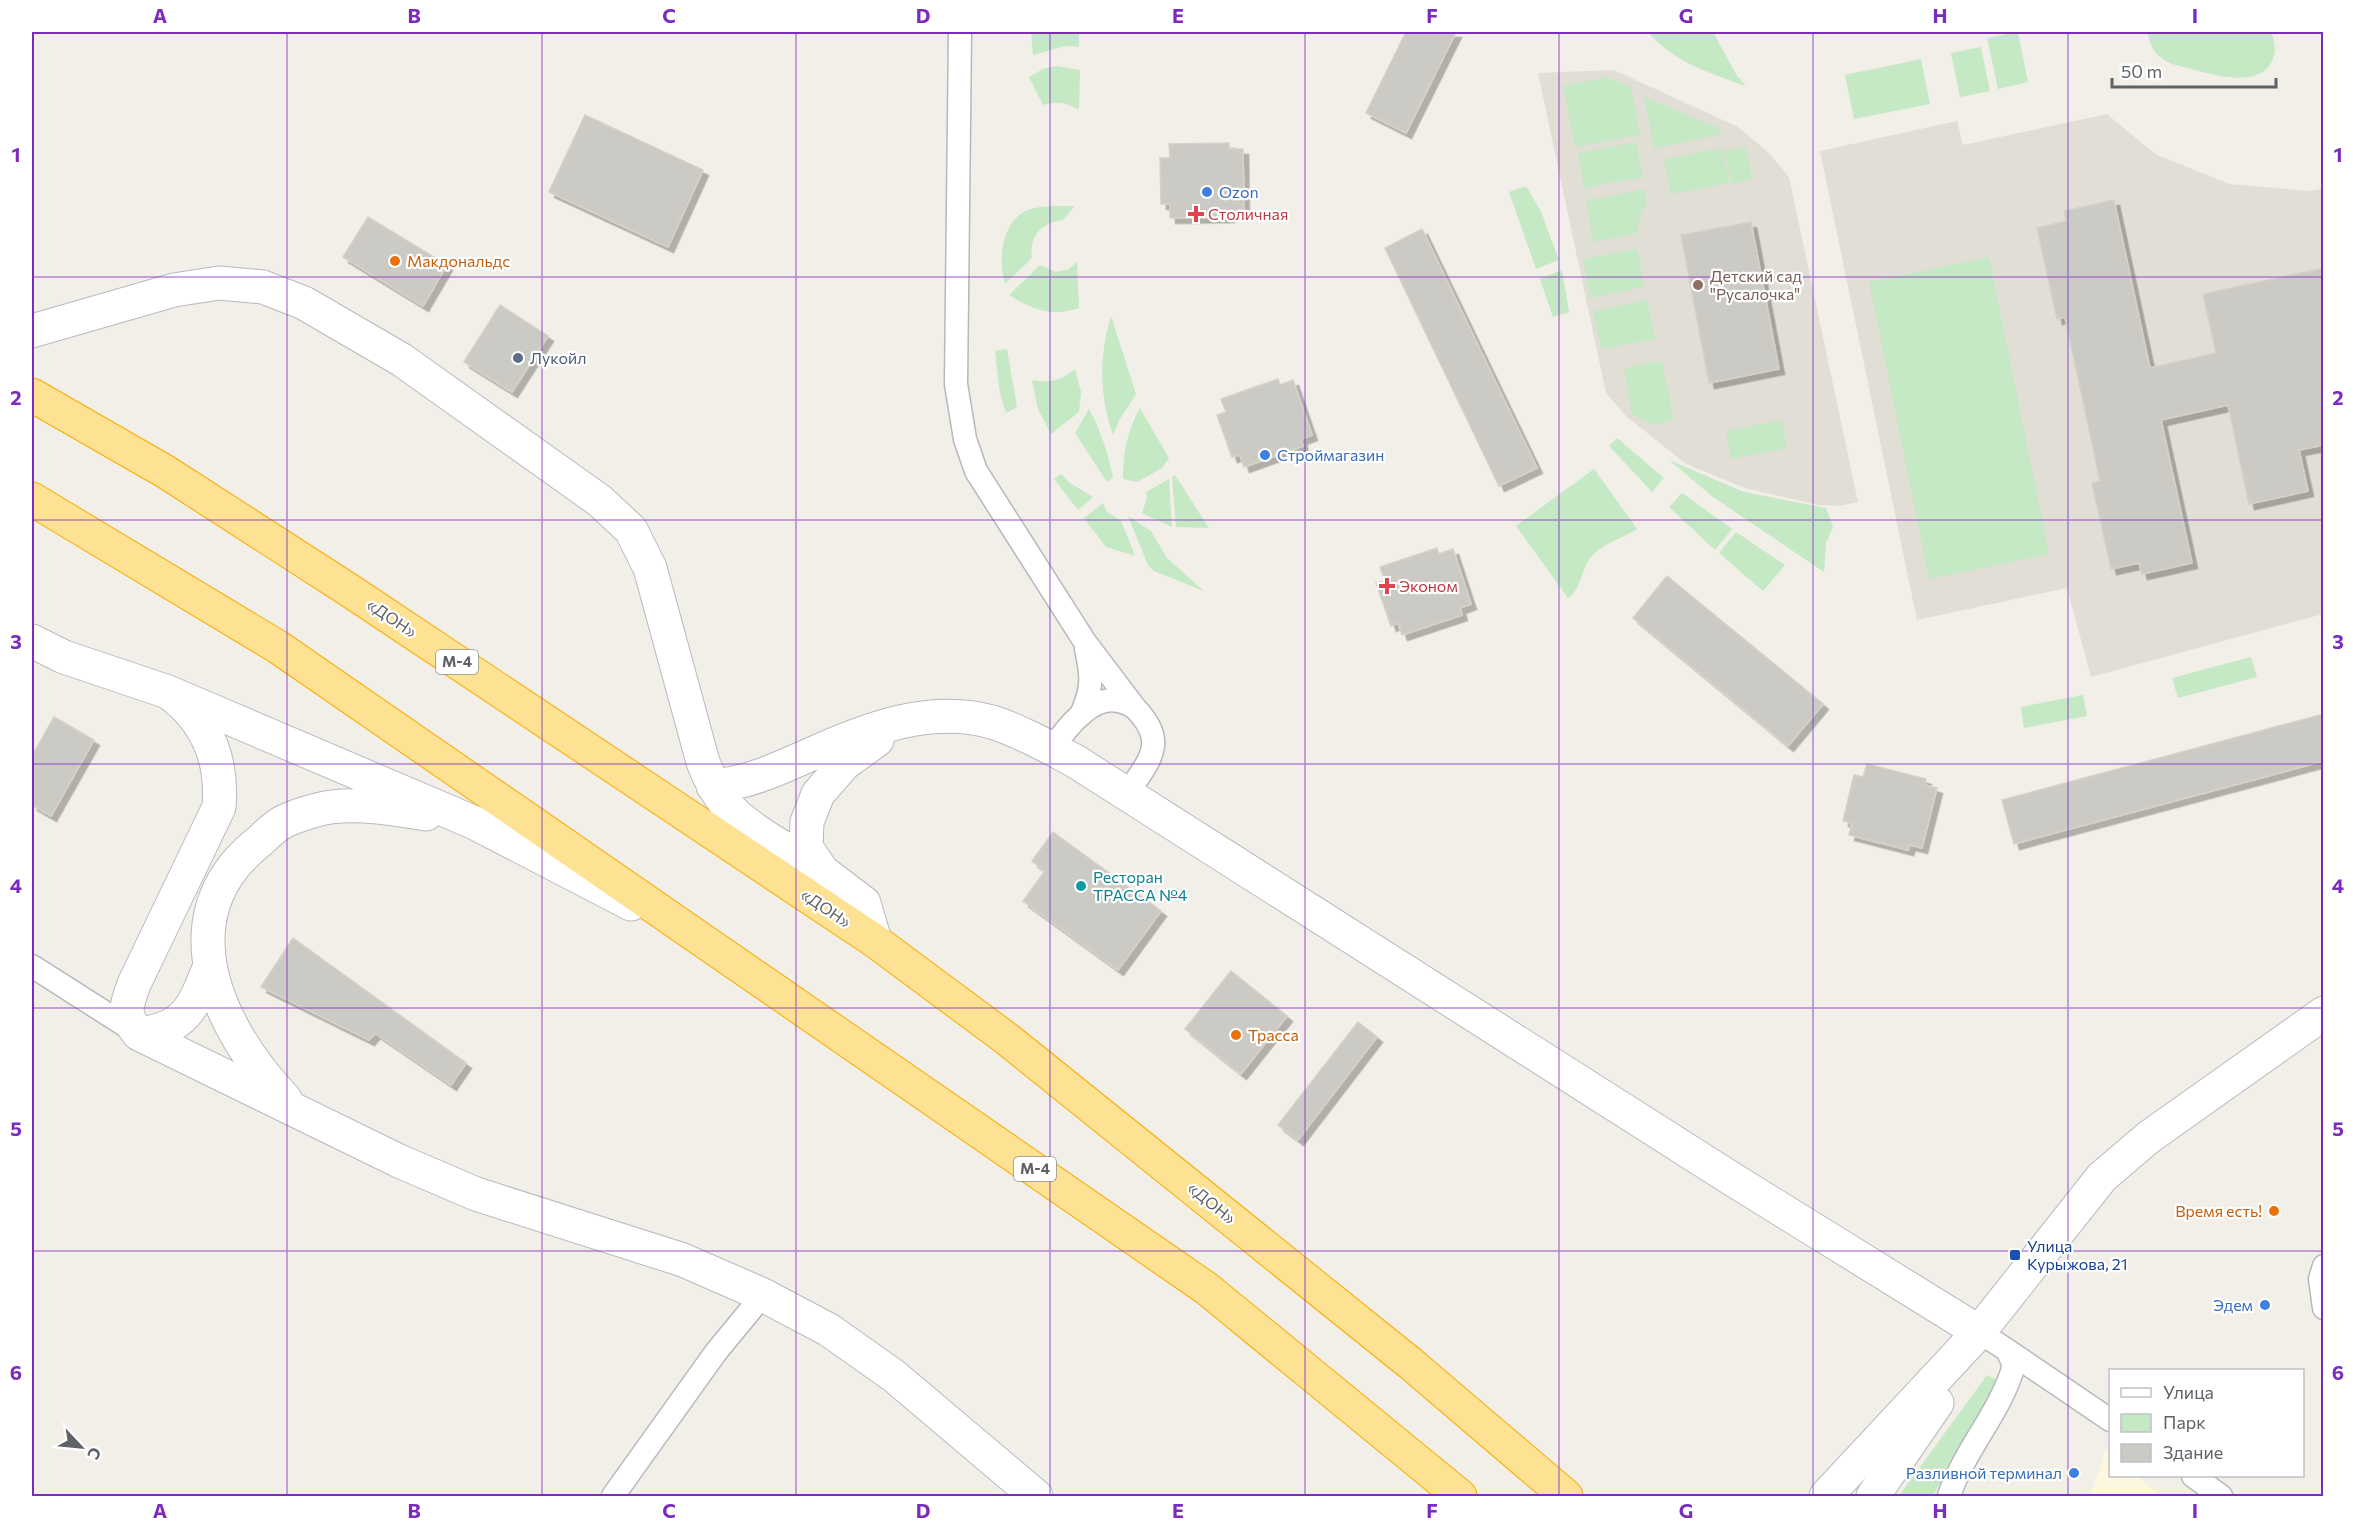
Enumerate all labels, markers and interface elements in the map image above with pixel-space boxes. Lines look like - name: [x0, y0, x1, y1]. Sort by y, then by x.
- text: A: [153, 3, 167, 27]
- text: B: [407, 3, 421, 27]
- text: C: [662, 3, 676, 27]
- text: D: [916, 3, 930, 27]
- text: E: [1172, 3, 1184, 27]
- text: F: [1426, 3, 1438, 27]
- text: G: [1679, 3, 1693, 27]
- text: H: [1933, 3, 1948, 27]
- text: I: [2192, 3, 2198, 27]
- scale bar: [2112, 51, 2276, 89]
- text: 50 m: [2121, 60, 2162, 82]
- text: 1: [11, 142, 21, 166]
- text: 1: [2333, 142, 2343, 166]
- place label: Ozon: [1219, 182, 1259, 201]
- marker: Ozon: [1200, 185, 1214, 199]
- place label: Столичная: [1208, 204, 1288, 223]
- marker: Столичная: [1189, 207, 1203, 221]
- place label: Макдональдс: [407, 251, 510, 270]
- marker: Макдональдс: [388, 254, 402, 268]
- place label: Детский сад "Русалочка": [1710, 266, 1802, 303]
- marker: Детский сад "Русалочка": [1691, 278, 1705, 292]
- place label: Лукойл: [530, 348, 586, 367]
- marker: Лукойл: [511, 351, 525, 365]
- text: 2: [10, 385, 22, 409]
- text: 2: [2332, 385, 2344, 409]
- place label: Строймагазин: [1277, 445, 1384, 464]
- marker: Строймагазин: [1258, 448, 1272, 462]
- place label: Эконом: [1399, 576, 1458, 595]
- marker: Эконом: [1380, 579, 1394, 593]
- street label: «ДОН»: [364, 594, 421, 641]
- text: 3: [10, 629, 22, 653]
- text: 3: [2332, 629, 2344, 653]
- road number: М-4: [436, 650, 478, 674]
- place label: Ресторан ТРАССА №4: [1093, 867, 1188, 904]
- text: 4: [10, 873, 22, 897]
- text: 4: [2332, 873, 2344, 897]
- marker: Ресторан ТРАССА №4: [1074, 879, 1088, 893]
- street label: «ДОН»: [798, 884, 855, 931]
- place label: Трасса: [1248, 1025, 1299, 1044]
- marker: Трасса: [1229, 1028, 1243, 1042]
- text: 5: [10, 1116, 22, 1140]
- text: 5: [2332, 1116, 2344, 1140]
- road number: М-4: [1014, 1157, 1056, 1181]
- street label: «ДОН»: [1185, 1178, 1240, 1228]
- place label: Время есть!: [2175, 1201, 2262, 1220]
- marker: Время есть!: [2267, 1204, 2281, 1218]
- place label: Улица Курыжова, 21: [2027, 1236, 2128, 1273]
- marker: Улица Курыжова, 21: [2008, 1248, 2022, 1262]
- place label: Эдем: [2213, 1295, 2253, 1314]
- marker: Эдем: [2258, 1298, 2272, 1312]
- text: 6: [10, 1360, 22, 1384]
- text: 6: [2332, 1360, 2344, 1384]
- legend: [2109, 1369, 2304, 1477]
- text: Улица: [2163, 1381, 2214, 1403]
- text: Парк: [2163, 1411, 2206, 1433]
- north arrow: [51, 1417, 111, 1477]
- text: Здание: [2163, 1441, 2223, 1463]
- text: С: [84, 1445, 106, 1463]
- place label: Разливной терминал: [1906, 1463, 2062, 1482]
- marker: Разливной терминал: [2067, 1466, 2081, 1480]
- text: A: [153, 1498, 167, 1522]
- text: B: [407, 1498, 421, 1522]
- text: C: [662, 1498, 676, 1522]
- text: D: [916, 1498, 930, 1522]
- text: E: [1172, 1498, 1184, 1522]
- text: F: [1426, 1498, 1438, 1522]
- text: G: [1679, 1498, 1693, 1522]
- text: H: [1933, 1498, 1948, 1522]
- text: I: [2192, 1498, 2198, 1522]

